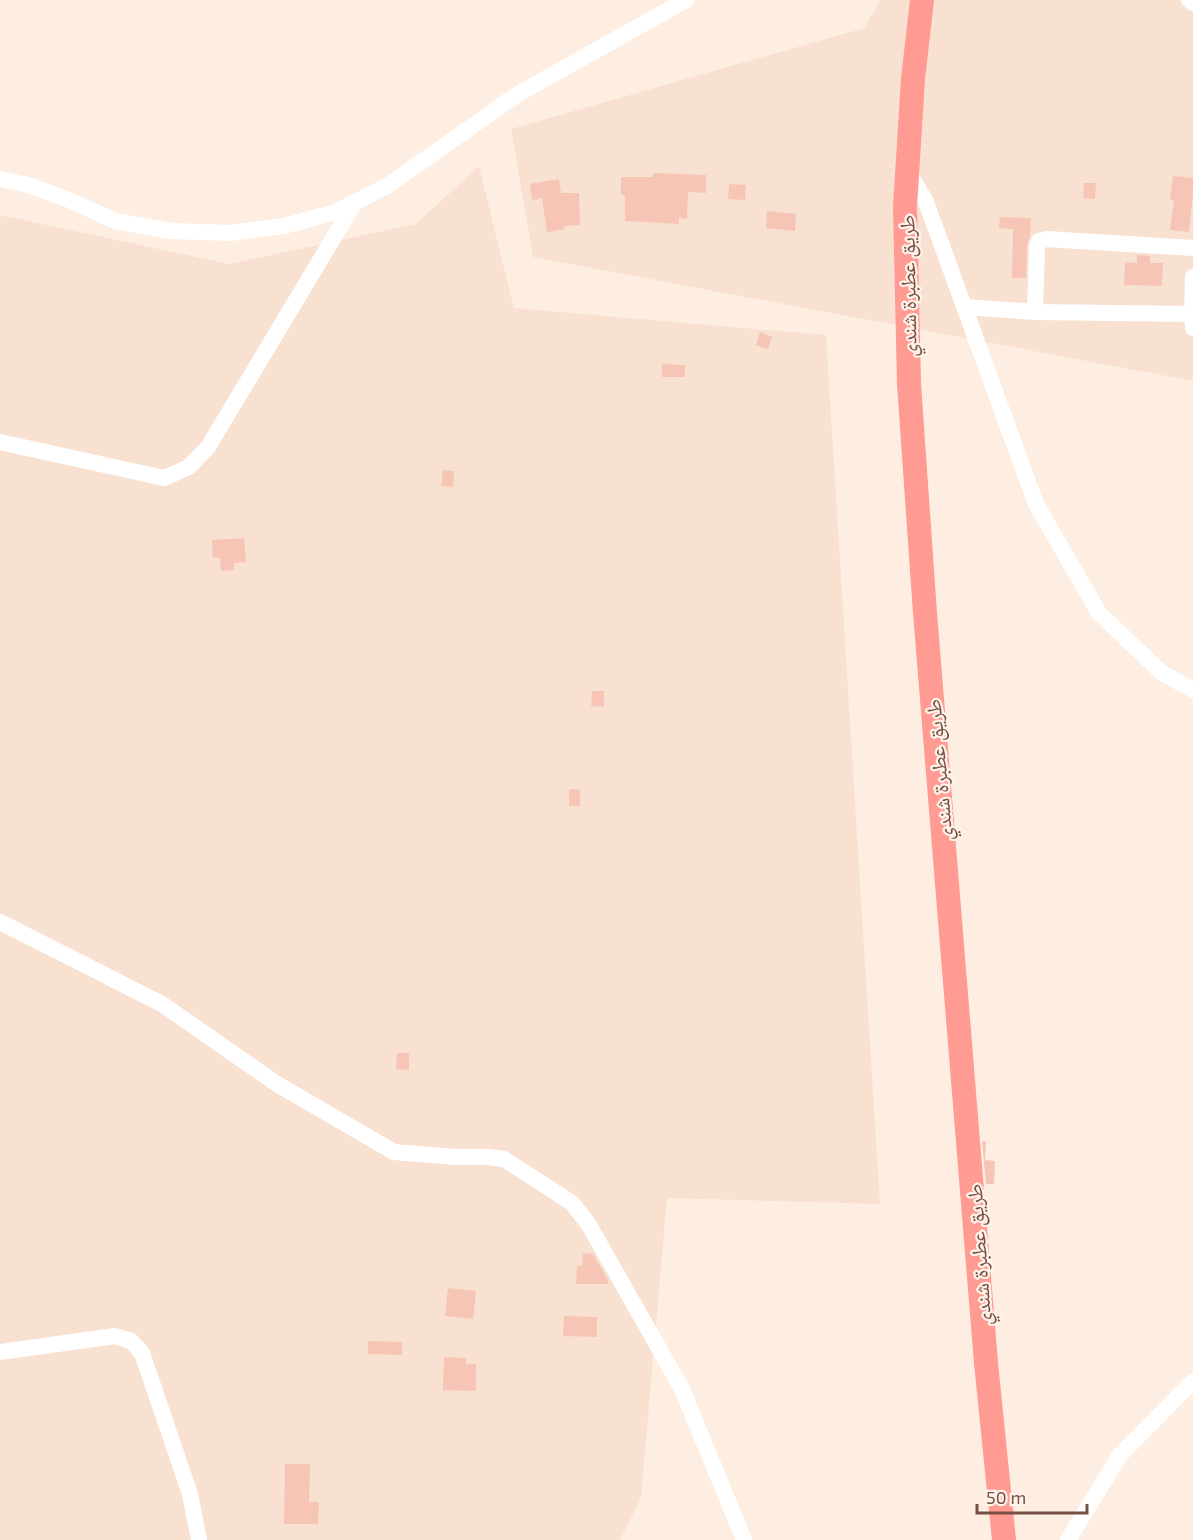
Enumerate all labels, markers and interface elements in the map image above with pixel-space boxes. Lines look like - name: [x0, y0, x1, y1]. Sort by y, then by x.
- street label: طريق عطبرة شندي: [893, 215, 926, 357]
- street label: طريق عطبرة شندي: [919, 698, 962, 842]
- street label: طريق عطبرة شندي: [961, 1183, 1001, 1327]
- scale bar: [977, 1477, 1086, 1515]
- text: 50 m: [986, 1486, 1026, 1508]

